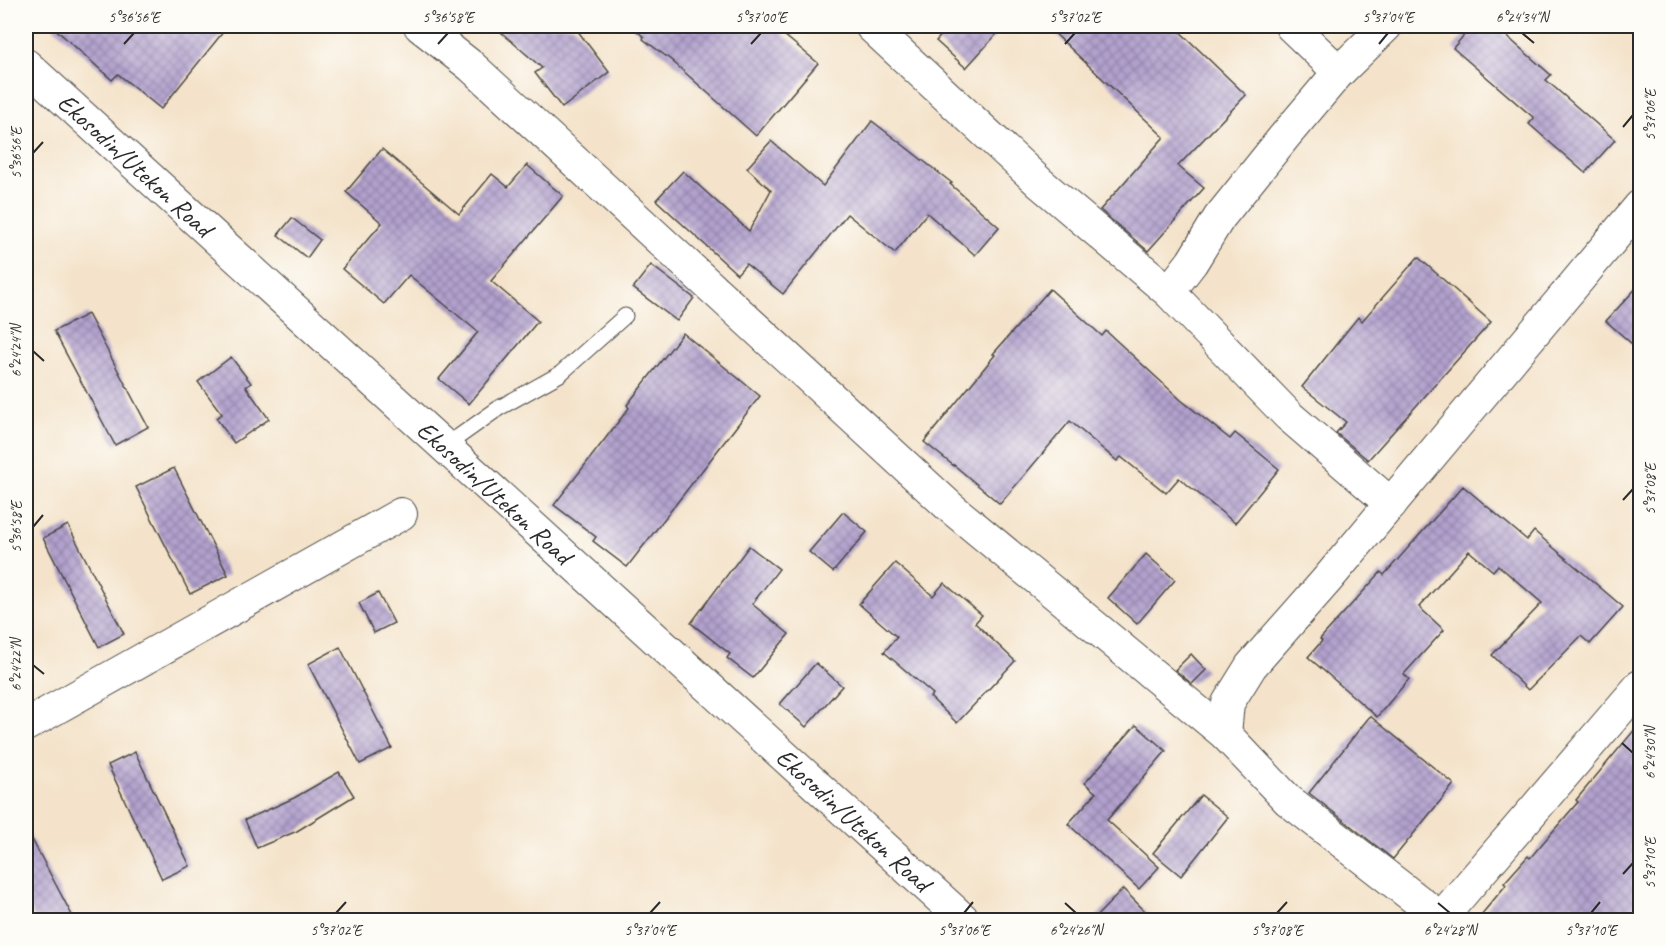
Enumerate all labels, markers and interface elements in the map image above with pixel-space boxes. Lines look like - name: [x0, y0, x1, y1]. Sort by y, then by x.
- text: 5°36'56"E: [108, 8, 162, 27]
- text: 5°36'58"E: [422, 8, 476, 27]
- text: 5°37'00"E: [735, 8, 789, 27]
- text: 5°37'02"E: [1049, 8, 1103, 27]
- text: 5°37'04"E: [1362, 8, 1416, 27]
- text: 6°24'34"N: [1496, 8, 1551, 27]
- street label: Ekosodin/Utekon Road: [51, 86, 222, 247]
- text: 5°37'06"E: [1641, 87, 1660, 141]
- text: 5°36'56"E: [7, 125, 26, 179]
- text: 6°24'24"N: [7, 322, 26, 377]
- street label: Ekosodin/Utekon Road: [410, 414, 581, 574]
- text: 5°37'08"E: [1641, 461, 1660, 515]
- text: 5°36'58"E: [7, 499, 26, 553]
- text: 6°24'22"N: [7, 636, 26, 691]
- text: 6°24'30"N: [1641, 724, 1660, 779]
- street label: Ekosodin/Utekon Road: [769, 741, 941, 901]
- text: 5°37'10"E: [1641, 835, 1660, 889]
- text: 5°37'02"E: [310, 921, 364, 940]
- text: 5°37'04"E: [624, 921, 678, 940]
- text: 5°37'06"E: [938, 921, 992, 940]
- text: 6°24'26"N: [1050, 921, 1105, 940]
- text: 5°37'08"E: [1251, 921, 1305, 940]
- text: 6°24'28"N: [1424, 921, 1479, 940]
- text: 5°37'10"E: [1565, 921, 1619, 940]

